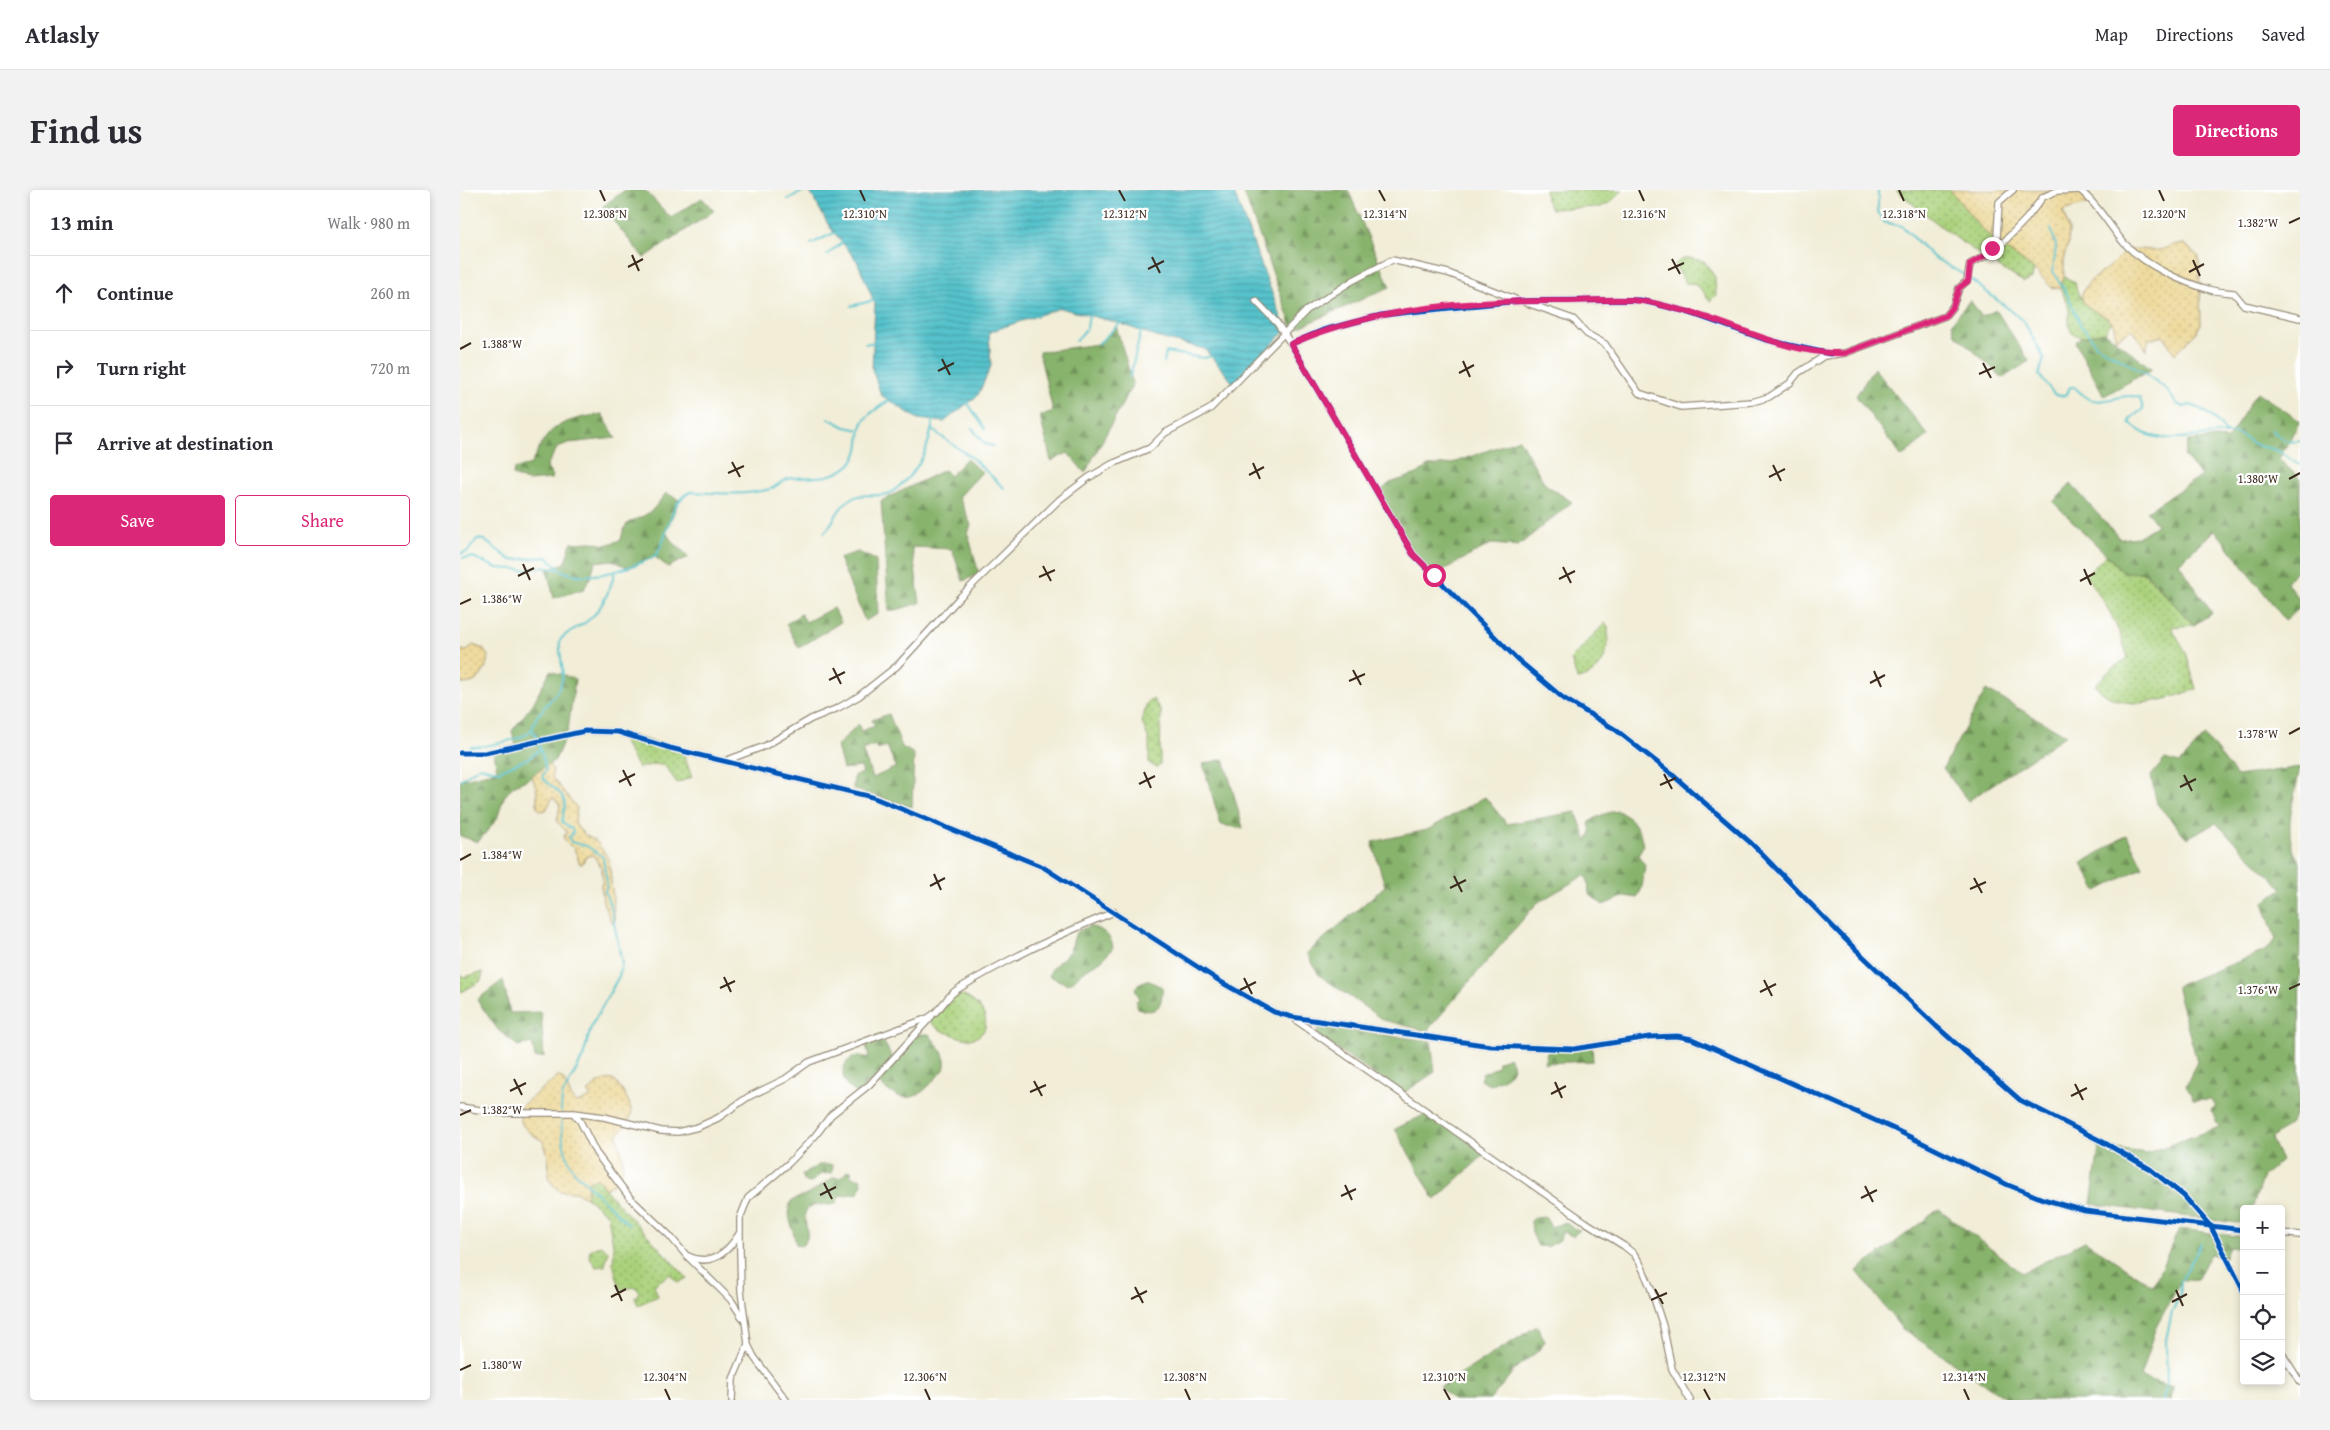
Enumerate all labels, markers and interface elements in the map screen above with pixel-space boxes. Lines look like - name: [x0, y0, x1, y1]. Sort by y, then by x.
- text: Atlasly: [25, 17, 99, 52]
- text: Map: [2095, 21, 2128, 48]
- text: Directions: [2156, 21, 2233, 48]
- text: Saved: [2261, 21, 2305, 48]
- text: Find us: [30, 105, 143, 156]
- button: Directions: [2173, 105, 2300, 156]
- text: 12.308°N: [583, 205, 627, 222]
- text: 12.310°N: [843, 205, 887, 222]
- text: 12.312°N: [1103, 205, 1147, 222]
- text: 12.314°N: [1363, 205, 1407, 222]
- text: 12.316°N: [1622, 205, 1666, 222]
- text: 12.318°N: [1882, 205, 1926, 222]
- text: 12.320°N: [2142, 205, 2186, 222]
- text: 13 min: [50, 207, 113, 238]
- text: Walk · 980 m: [327, 211, 410, 235]
- text: 1.382°W: [2238, 214, 2279, 231]
- route end: [1981, 237, 2004, 260]
- icon: ahead: [50, 279, 78, 307]
- text: Continue: [97, 279, 174, 307]
- text: 260 m: [370, 281, 410, 305]
- text: 1.388°W: [482, 335, 523, 352]
- icon: right: [50, 354, 78, 382]
- text: Turn right: [97, 354, 186, 382]
- text: 720 m: [370, 356, 410, 380]
- icon: arrive: [50, 429, 78, 457]
- text: Arrive at destination: [97, 429, 273, 457]
- text: 1.380°W: [2238, 470, 2279, 487]
- button: Save: [50, 495, 225, 546]
- button: Share: [235, 495, 410, 546]
- route start: [1423, 564, 1446, 587]
- text: 1.386°W: [482, 590, 523, 607]
- text: 1.378°W: [2238, 725, 2279, 742]
- text: 1.384°W: [482, 846, 523, 863]
- text: 1.376°W: [2238, 981, 2279, 998]
- text: 1.382°W: [482, 1101, 523, 1118]
- map controls: [2240, 1205, 2285, 1385]
- button: +: [2240, 1205, 2285, 1250]
- button: −: [2240, 1250, 2285, 1295]
- button: locate: [2240, 1295, 2285, 1340]
- button: layers: [2240, 1340, 2285, 1385]
- text: 1.380°W: [482, 1356, 523, 1373]
- text: 12.304°N: [643, 1368, 687, 1385]
- text: 12.306°N: [903, 1368, 947, 1385]
- text: 12.308°N: [1163, 1368, 1207, 1385]
- text: 12.310°N: [1422, 1368, 1466, 1385]
- text: 12.312°N: [1682, 1368, 1726, 1385]
- text: 12.314°N: [1942, 1368, 1986, 1385]

